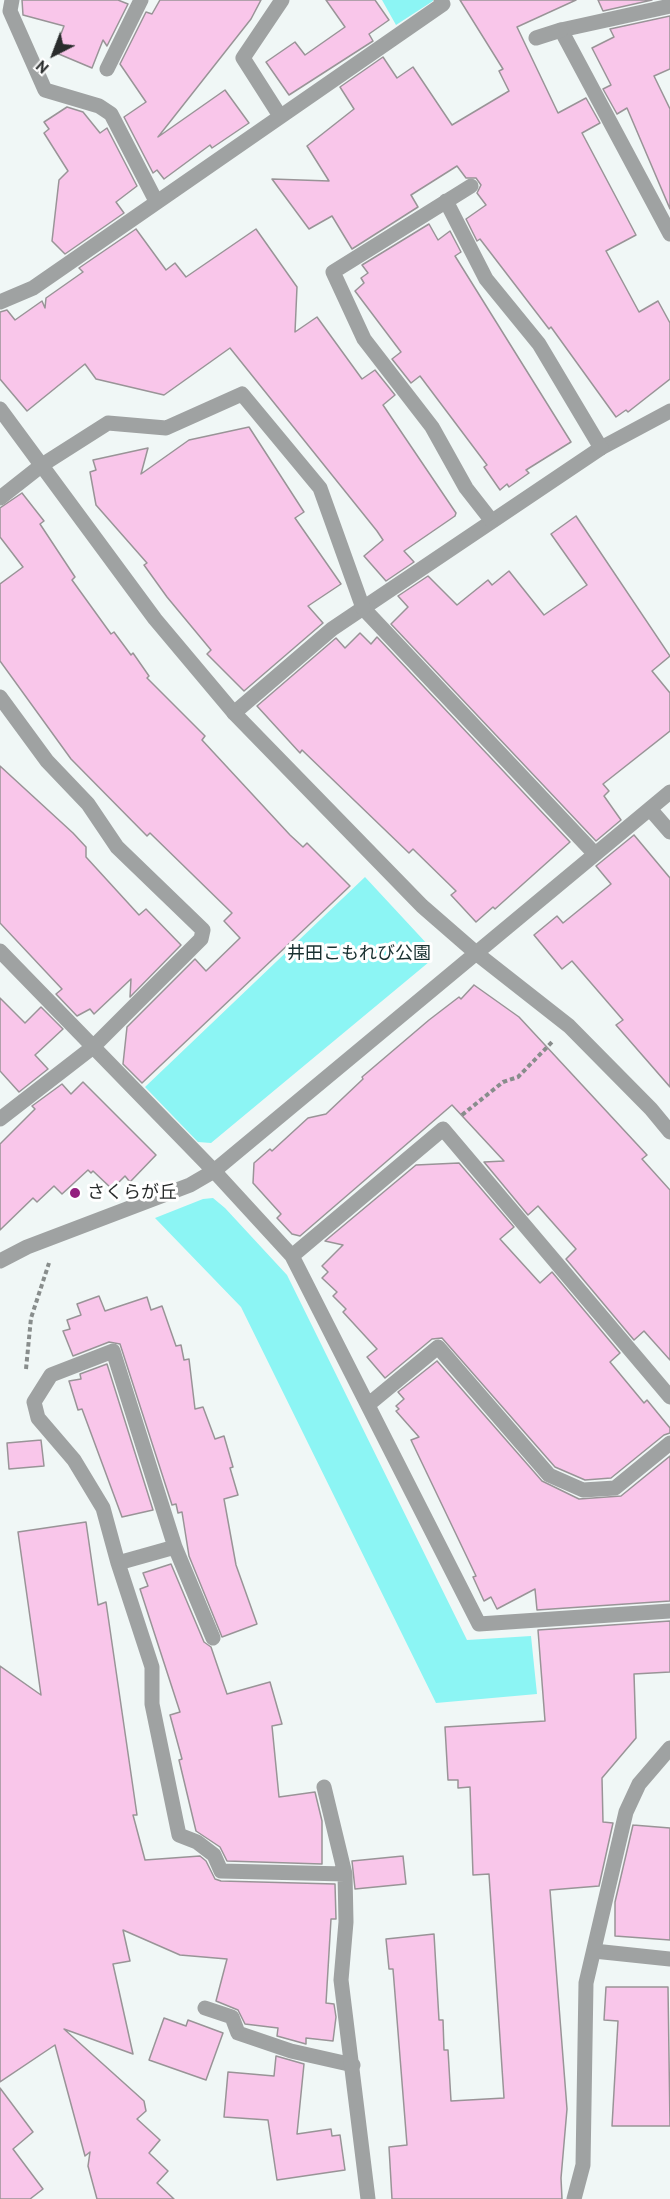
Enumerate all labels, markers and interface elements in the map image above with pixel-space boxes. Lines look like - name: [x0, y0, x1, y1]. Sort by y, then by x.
- north arrow: [24, 24, 84, 84]
- text: N: [31, 56, 53, 78]
- park label: 井田こもれび公園: [287, 943, 431, 965]
- place label: さくらが丘: [87, 1182, 177, 1204]
- marker: さくらが丘: [68, 1186, 82, 1200]

